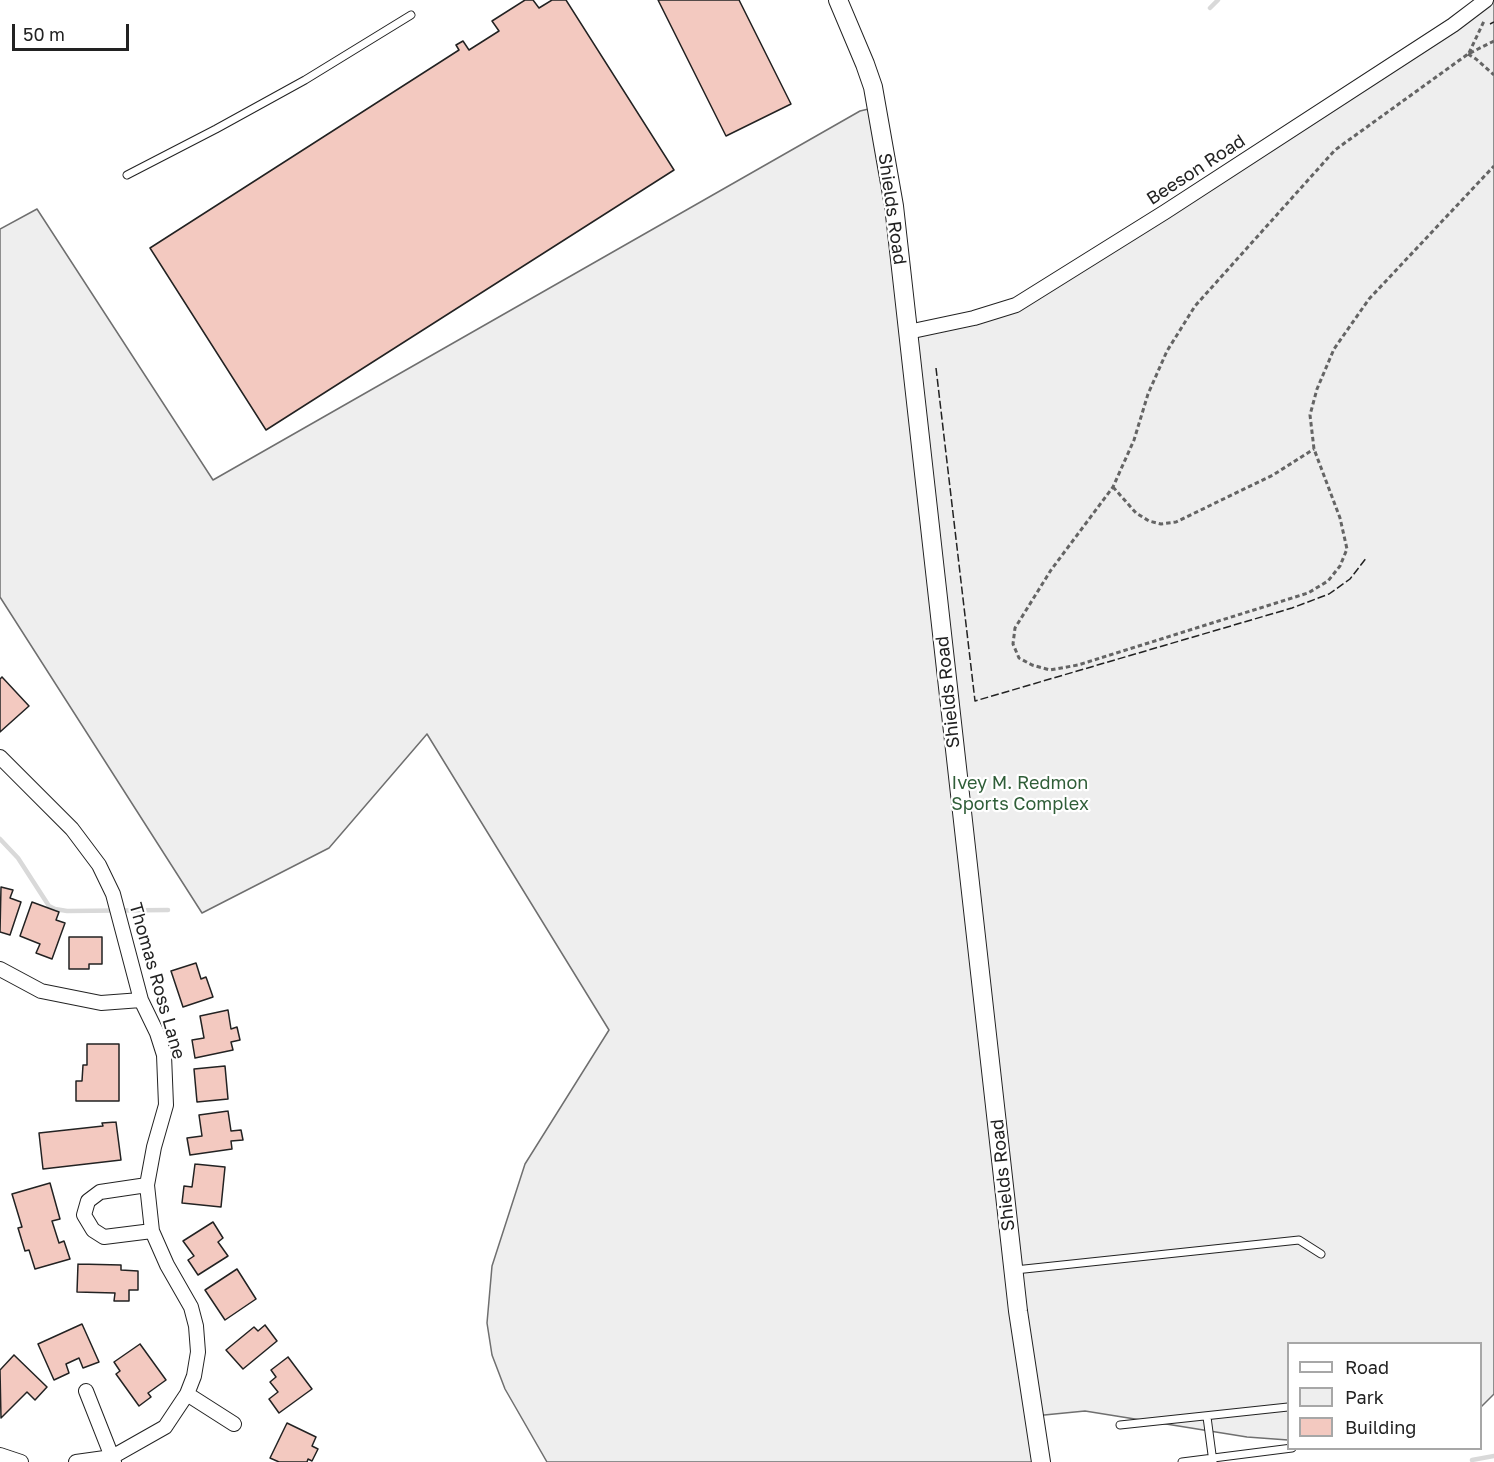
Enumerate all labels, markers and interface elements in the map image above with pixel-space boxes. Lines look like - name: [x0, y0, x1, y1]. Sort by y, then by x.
- scale bar: [15, 12, 132, 50]
- text: 50 m: [23, 23, 65, 45]
- street label: Beeson Road: [1143, 130, 1249, 210]
- street label: Shields Road: [873, 152, 911, 266]
- street label: Shields Road: [931, 635, 965, 749]
- park label: Ivey M. Redmon Sports Complex: [951, 772, 1089, 814]
- street label: Thomas Ross Lane: [124, 900, 190, 1062]
- street label: Shields Road: [986, 1118, 1020, 1232]
- legend: [1287, 1342, 1482, 1450]
- text: Road: [1345, 1356, 1389, 1378]
- text: Park: [1345, 1386, 1384, 1408]
- text: Building: [1345, 1416, 1416, 1438]

